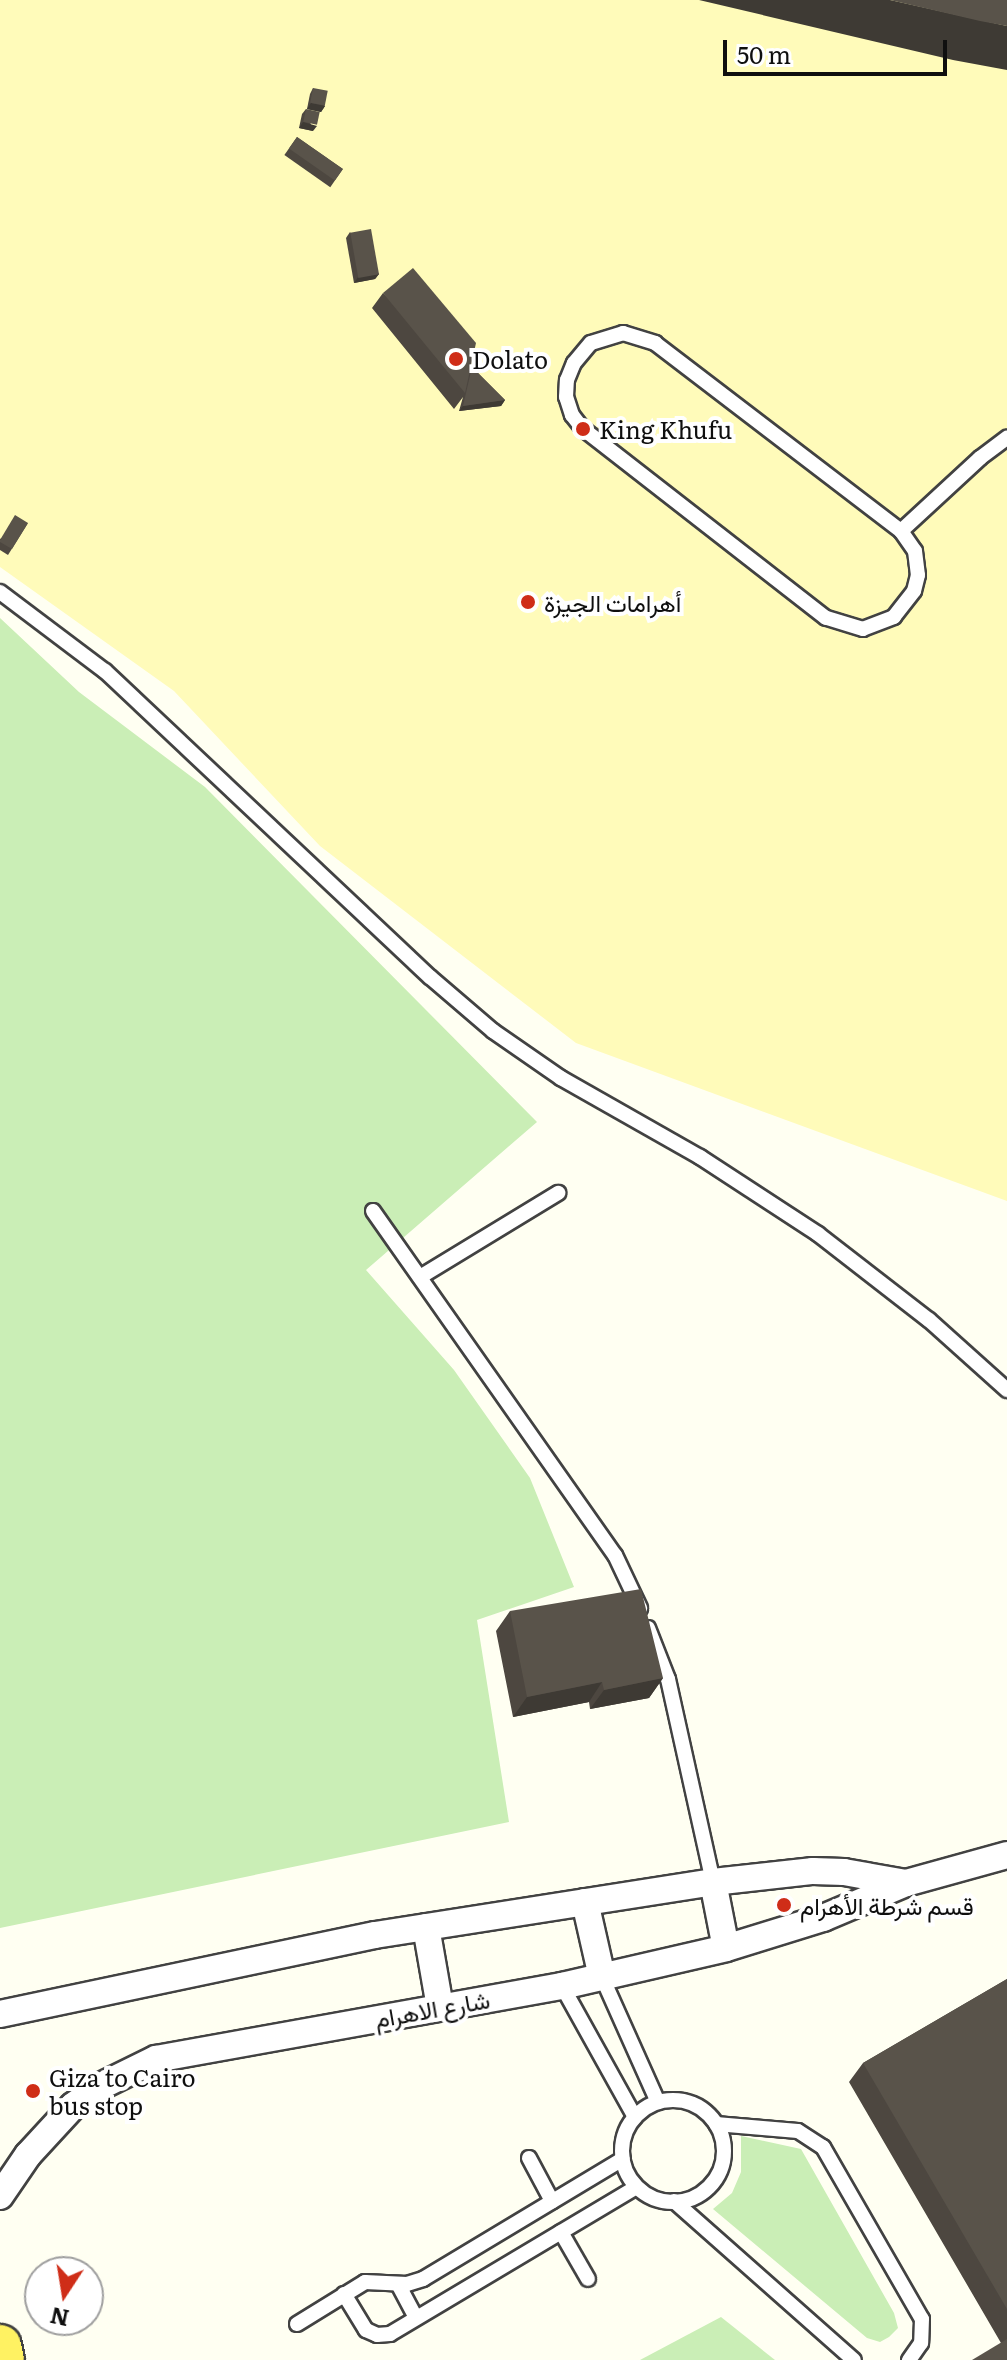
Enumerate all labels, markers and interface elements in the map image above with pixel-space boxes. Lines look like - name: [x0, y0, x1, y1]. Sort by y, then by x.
- scale bar: [727, 24, 951, 74]
- text: 50 m: [737, 36, 791, 71]
- place label: Dolato: [472, 345, 548, 373]
- marker: Dolato: [447, 350, 465, 368]
- place label: King Khufu: [599, 415, 732, 443]
- marker: King Khufu: [574, 420, 592, 438]
- place label: أهرامات الجيزة: [544, 588, 681, 616]
- marker: أهرامات الجيزة: [519, 593, 537, 611]
- place label: قسم شرطة الأهرام: [800, 1891, 974, 1919]
- marker: قسم شرطة الأهرام: [775, 1896, 793, 1914]
- street label: شارع الاهرام: [372, 1984, 492, 2032]
- place label: Giza to Cairo bus stop: [49, 2063, 195, 2119]
- marker: Giza to Cairo bus stop: [24, 2082, 42, 2100]
- north arrow: [24, 2256, 104, 2336]
- text: N: [47, 2300, 72, 2336]

